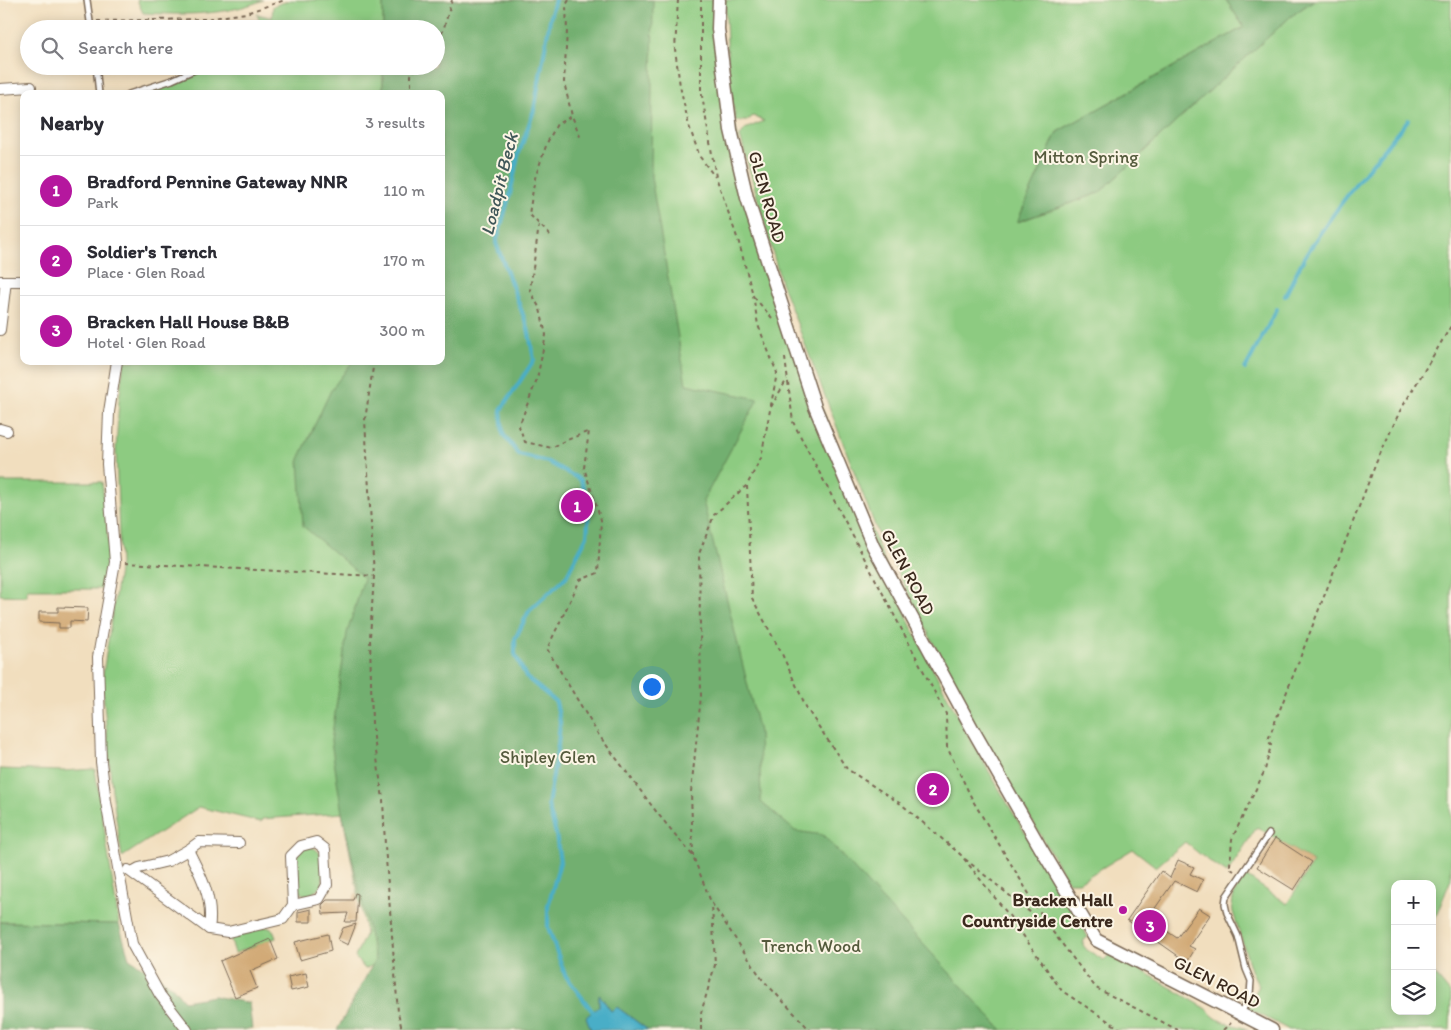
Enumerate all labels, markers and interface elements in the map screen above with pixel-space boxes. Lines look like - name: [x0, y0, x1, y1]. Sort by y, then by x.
- search box: [20, 20, 445, 75]
- icon: search: [38, 34, 66, 62]
- text: Search here: [78, 36, 173, 59]
- text: Nearby: [40, 110, 104, 135]
- text: 3 results: [365, 113, 425, 132]
- water label: Loadpit Beck: [475, 129, 523, 238]
- park label: Mitton Spring: [1034, 146, 1139, 168]
- street label: GLEN ROAD: [743, 149, 791, 245]
- text: Bradford Pennine Gateway NNR: [87, 170, 348, 193]
- text: 1: [52, 181, 60, 200]
- text: 110 m: [383, 181, 425, 200]
- text: Park: [87, 193, 118, 212]
- text: Soldier's Trench: [87, 240, 217, 263]
- text: 2: [52, 251, 60, 270]
- text: 170 m: [383, 251, 425, 270]
- text: Place · Glen Road: [87, 263, 205, 282]
- text: Bracken Hall House B&B: [87, 310, 289, 333]
- text: 3: [52, 321, 60, 340]
- text: 300 m: [380, 321, 425, 340]
- text: Hotel · Glen Road: [87, 333, 206, 352]
- pin: 1: [561, 487, 593, 525]
- street label: GLEN ROAD: [876, 525, 940, 619]
- your location: [639, 674, 665, 700]
- park label: Shipley Glen: [500, 746, 596, 768]
- pin: 2: [917, 770, 949, 808]
- map controls: [1391, 880, 1436, 1015]
- button: +: [1391, 880, 1436, 925]
- place label: Bracken Hall Countryside Centre: [962, 889, 1114, 932]
- marker: Bracken Hall Countryside Centre: [1117, 904, 1129, 916]
- pin: 3: [1134, 907, 1166, 945]
- button: −: [1391, 925, 1436, 970]
- park label: Trench Wood: [761, 935, 861, 957]
- street label: GLEN ROAD: [1170, 951, 1264, 1013]
- button: layers: [1391, 970, 1436, 1015]

